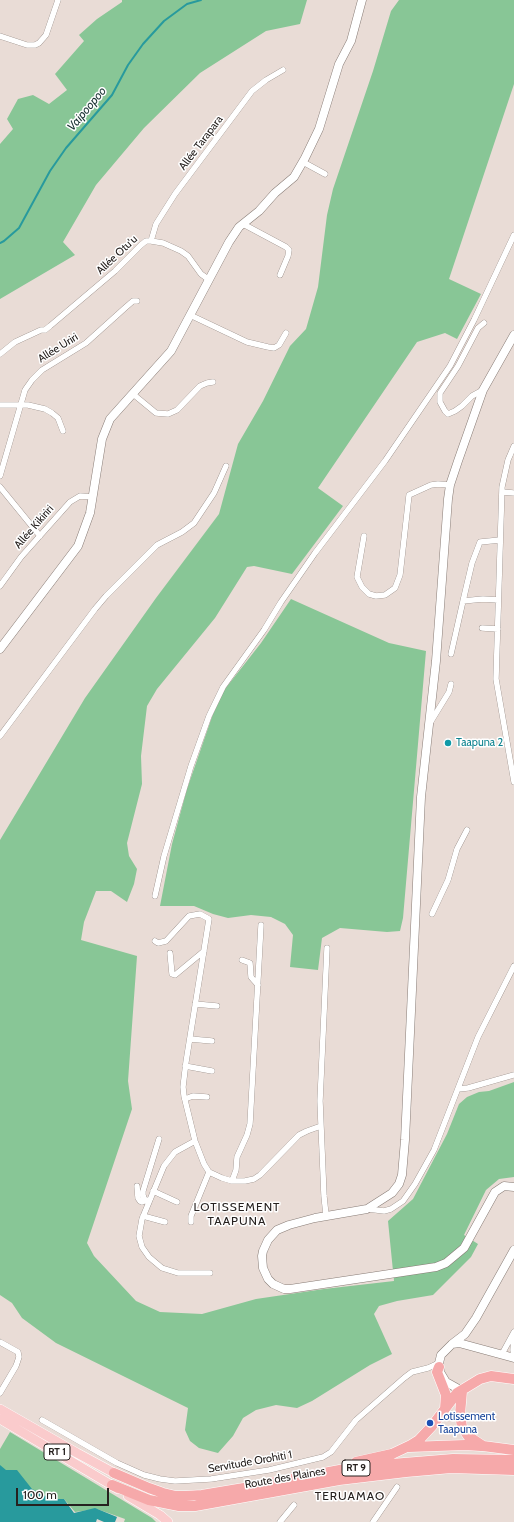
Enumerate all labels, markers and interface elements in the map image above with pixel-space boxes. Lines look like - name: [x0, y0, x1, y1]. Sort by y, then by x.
- water label: Vaipoopoo: [64, 84, 110, 134]
- street label: Allée Tarapara: [176, 113, 226, 173]
- street label: Allée Otu'u: [94, 233, 140, 277]
- street label: Allée Uriri: [35, 330, 81, 366]
- street label: Allée Kikiriri: [12, 503, 56, 551]
- place label: Taapuna 2: [456, 736, 503, 750]
- marker: Taapuna 2: [443, 738, 453, 748]
- district label: LOTISSEMENT TAAPUNA: [194, 1200, 280, 1228]
- place label: Lotissement Taapuna: [438, 1410, 495, 1436]
- marker: Lotissement Taapuna: [425, 1418, 435, 1428]
- road number: RT 1: [44, 1444, 70, 1460]
- street label: Servitude Orohiti 1: [207, 1448, 293, 1476]
- road number: RT 9: [342, 1460, 370, 1476]
- street label: Route des Plaines: [244, 1464, 326, 1492]
- scale bar: [18, 1480, 111, 1506]
- text: 100 m: [23, 1487, 57, 1502]
- district label: TERUAMAO: [315, 1489, 385, 1503]

